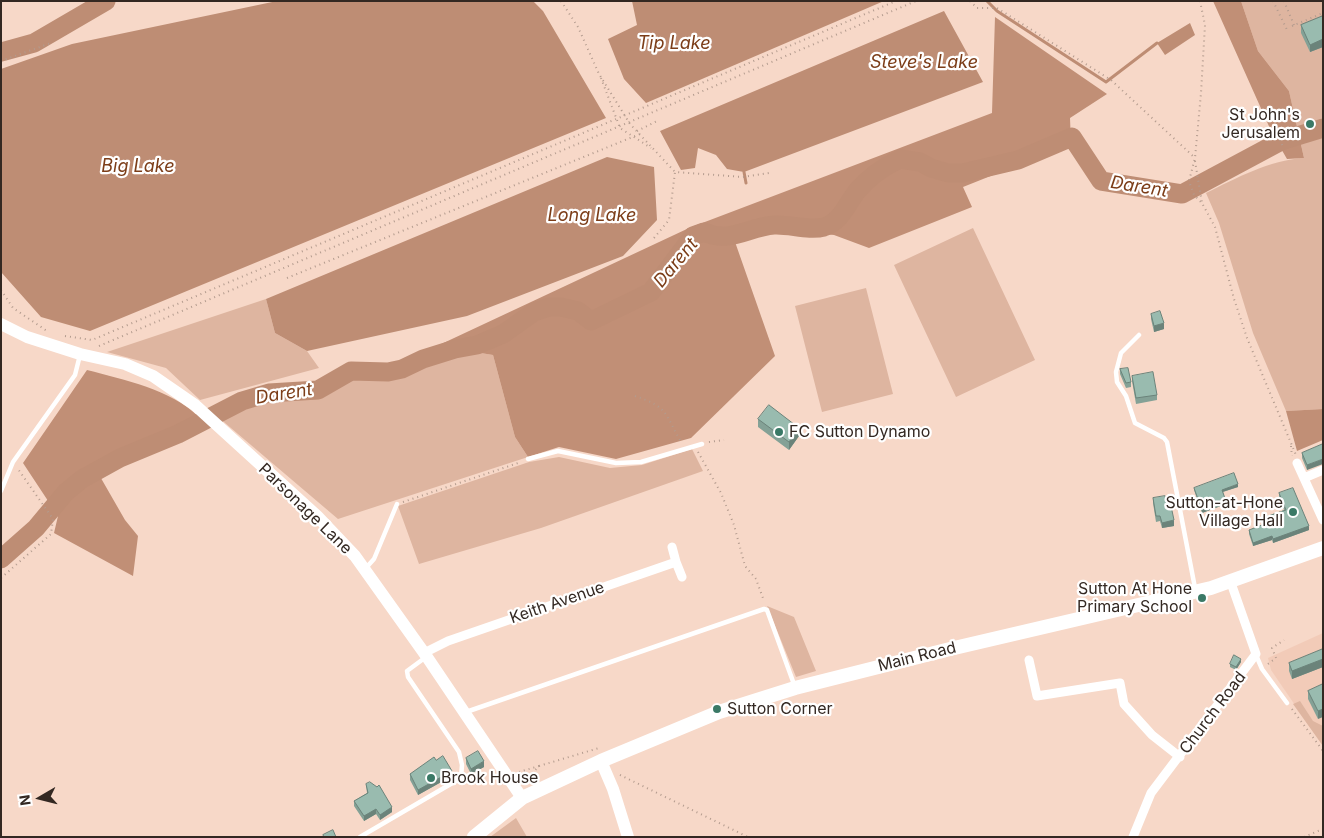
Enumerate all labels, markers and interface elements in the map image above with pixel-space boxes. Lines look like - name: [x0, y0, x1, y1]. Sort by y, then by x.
- water label: Tip Lake: [637, 33, 711, 55]
- water label: Steve's Lake: [870, 52, 978, 74]
- place label: St John's Jerusalem: [1221, 105, 1300, 143]
- marker: St John's Jerusalem: [1304, 118, 1316, 130]
- water label: Big Lake: [101, 156, 175, 178]
- water label: Darent: [1109, 172, 1169, 202]
- water label: Long Lake: [548, 205, 636, 227]
- water label: Darent: [649, 234, 703, 292]
- water label: Darent: [254, 379, 314, 409]
- place label: FC Sutton Dynamo: [789, 422, 930, 442]
- marker: FC Sutton Dynamo: [773, 426, 785, 438]
- street label: Parsonage Lane: [254, 460, 356, 558]
- place label: Sutton-at-Hone Village Hall: [1165, 493, 1283, 531]
- marker: Sutton-at-Hone Village Hall: [1287, 506, 1299, 518]
- street label: Keith Avenue: [507, 578, 607, 628]
- place label: Sutton At Hone Primary School: [1077, 579, 1192, 617]
- marker: Sutton At Hone Primary School: [1196, 592, 1208, 604]
- street label: Main Road: [876, 638, 958, 676]
- street label: Church Road: [1176, 668, 1250, 758]
- place label: Sutton Corner: [727, 699, 833, 719]
- marker: Sutton Corner: [711, 703, 723, 715]
- place label: Brook House: [441, 768, 538, 788]
- marker: Brook House: [425, 772, 437, 784]
- north arrow: [15, 773, 65, 823]
- text: N: [15, 794, 34, 807]

